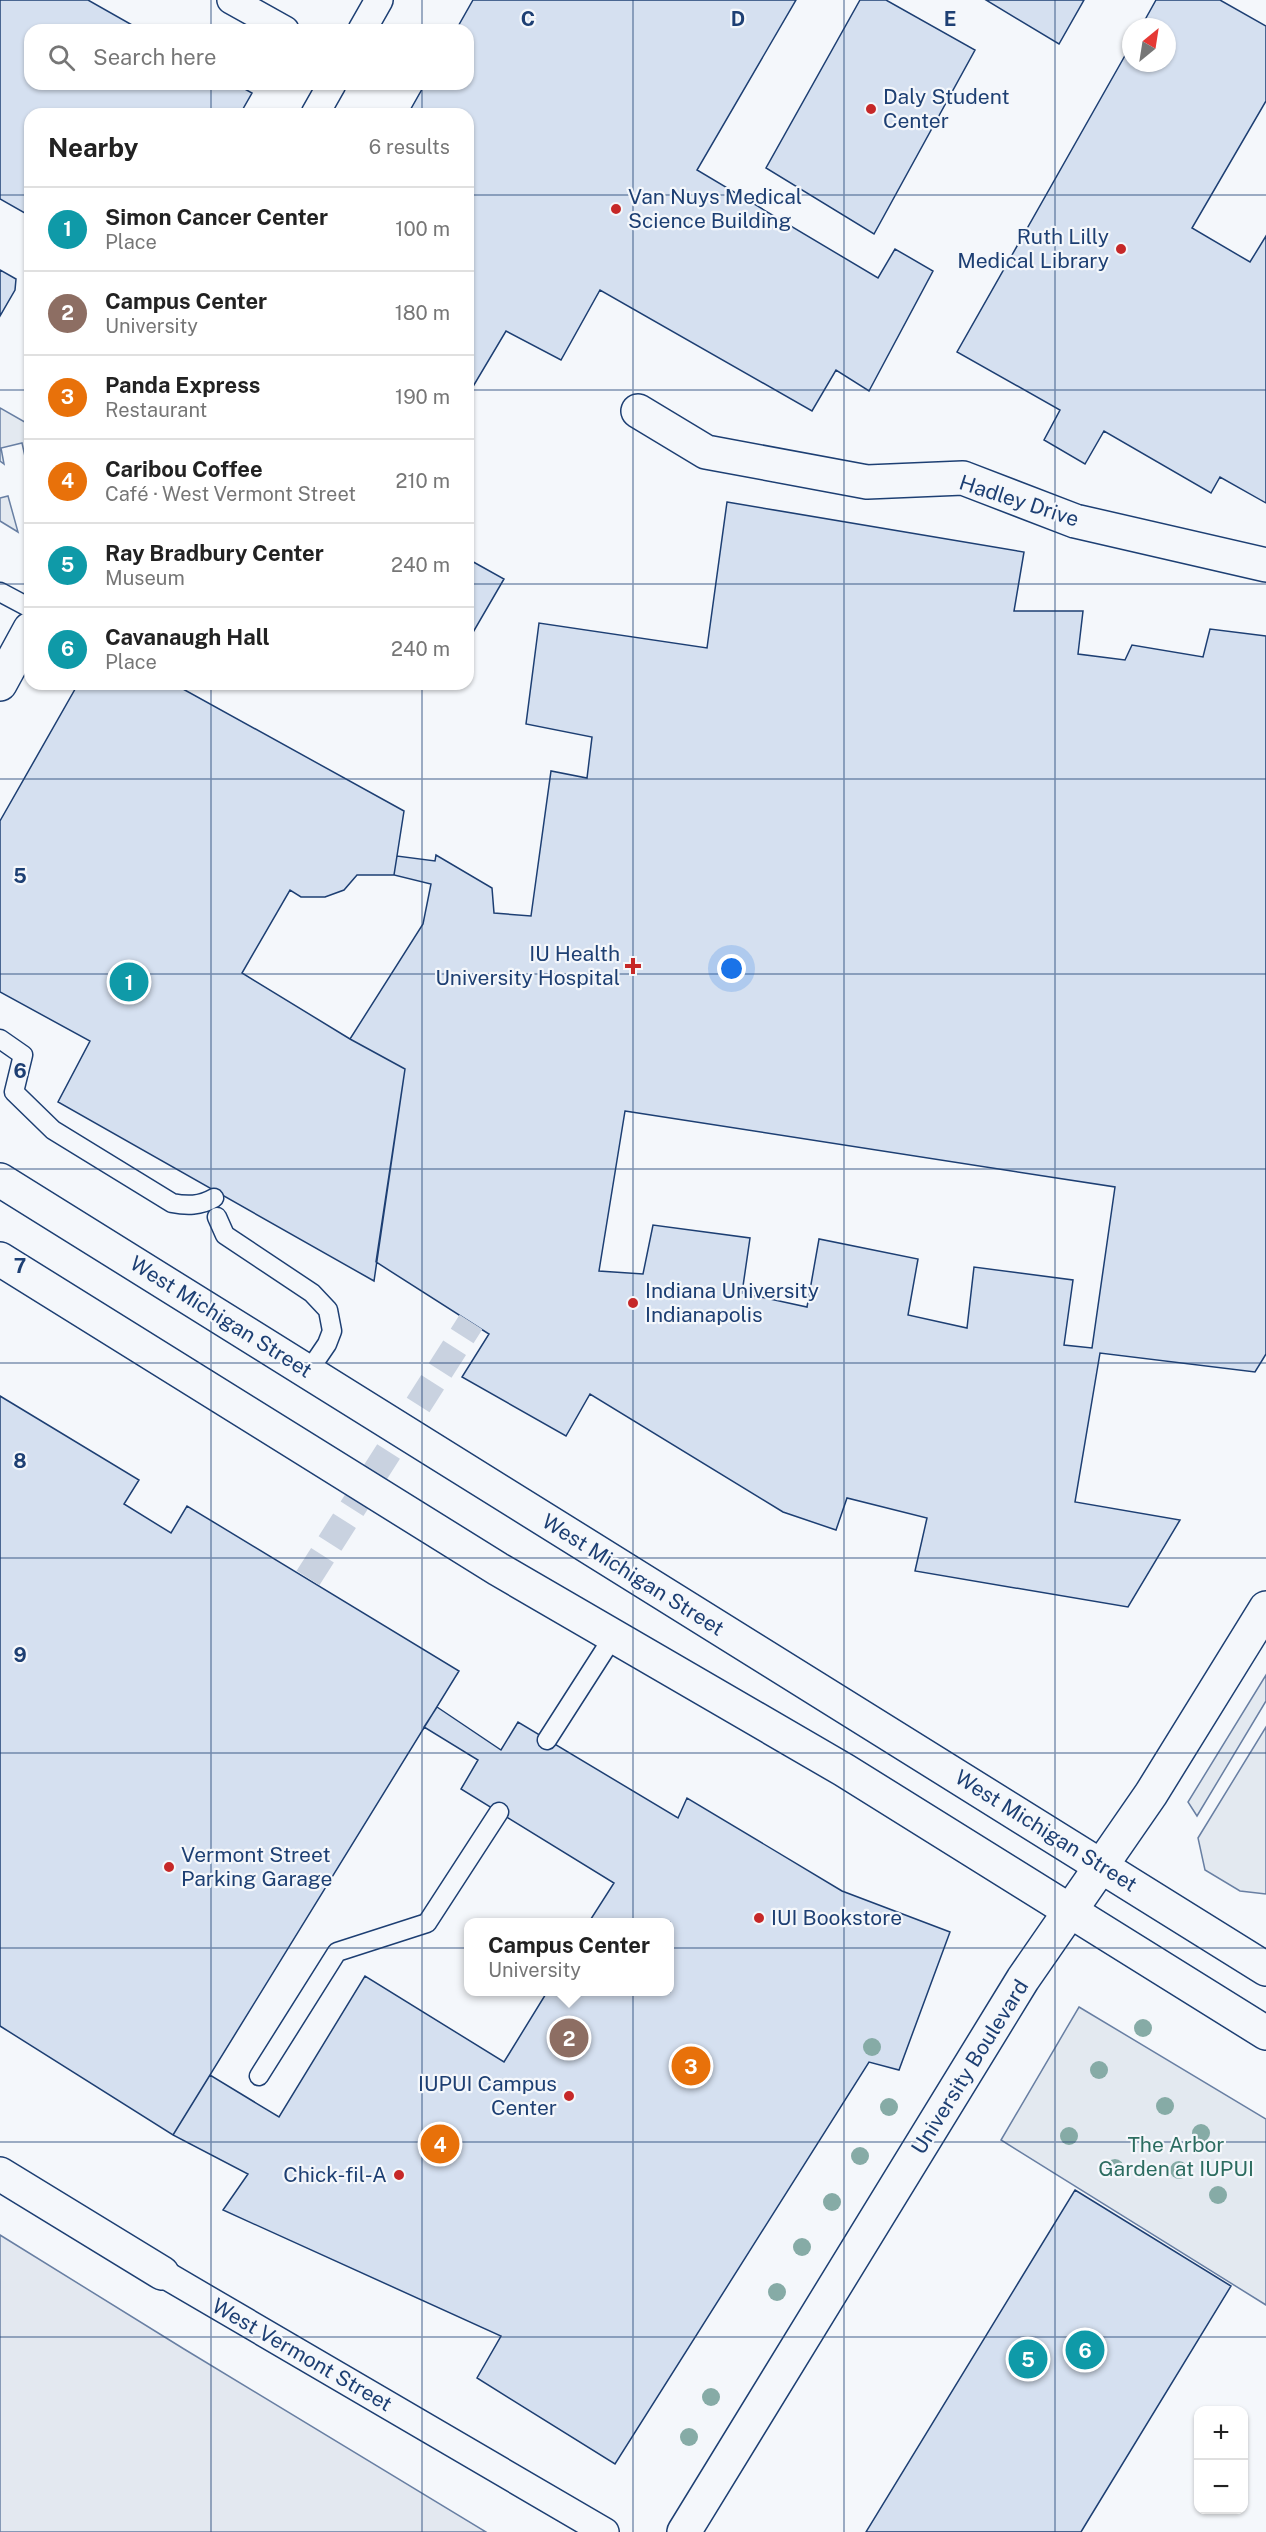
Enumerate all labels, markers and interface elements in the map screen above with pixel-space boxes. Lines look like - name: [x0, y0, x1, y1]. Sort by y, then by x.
- text: C: [521, 7, 535, 31]
- text: D: [731, 7, 745, 31]
- text: E: [944, 7, 956, 31]
- north arrow: [1122, 18, 1176, 72]
- search box: [24, 24, 474, 90]
- icon: search: [45, 41, 78, 74]
- text: Search here: [93, 44, 217, 70]
- place label: Daly Student Center: [883, 84, 1010, 133]
- marker: Daly Student Center: [864, 102, 878, 116]
- text: Nearby: [48, 132, 138, 163]
- text: 6 results: [369, 135, 450, 159]
- place label: Van Nuys Medical Science Building: [628, 184, 802, 233]
- marker: Van Nuys Medical Science Building: [609, 202, 623, 216]
- text: Simon Cancer Center: [105, 204, 328, 230]
- text: 1: [63, 217, 72, 241]
- text: 100 m: [395, 217, 450, 241]
- place label: Ruth Lilly Medical Library: [957, 224, 1109, 273]
- text: Place: [105, 230, 157, 254]
- marker: Ruth Lilly Medical Library: [1114, 242, 1128, 256]
- text: Campus Center: [105, 288, 267, 314]
- text: 2: [61, 301, 74, 325]
- text: 180 m: [395, 301, 450, 325]
- text: University: [105, 314, 198, 338]
- text: Panda Express: [105, 372, 260, 398]
- text: 3: [61, 385, 74, 409]
- text: 190 m: [395, 385, 450, 409]
- text: Restaurant: [105, 398, 207, 422]
- text: Caribou Coffee: [105, 456, 263, 482]
- text: 4: [61, 469, 74, 493]
- text: 210 m: [396, 469, 450, 493]
- street label: Hadley Drive: [956, 469, 1082, 532]
- text: Café · West Vermont Street: [105, 482, 356, 506]
- text: Ray Bradbury Center: [105, 540, 324, 566]
- text: 5: [61, 553, 74, 577]
- text: 240 m: [391, 553, 450, 577]
- text: Museum: [105, 566, 185, 590]
- text: Cavanaugh Hall: [105, 624, 270, 650]
- text: 6: [61, 637, 74, 661]
- text: 240 m: [391, 637, 450, 661]
- text: Place: [105, 650, 157, 674]
- text: 5: [13, 864, 27, 888]
- place label: IU Health University Hospital: [435, 941, 620, 990]
- your location: [717, 954, 746, 983]
- marker: IU Health University Hospital: [624, 957, 642, 975]
- pin: 1: [110, 960, 148, 1004]
- text: 6: [13, 1059, 27, 1083]
- street label: West Michigan Street: [126, 1250, 317, 1383]
- text: 7: [14, 1254, 26, 1278]
- place label: Indiana University Indianapolis: [645, 1278, 819, 1327]
- marker: Indiana University Indianapolis: [626, 1296, 640, 1310]
- text: 8: [13, 1449, 27, 1473]
- street label: West Michigan Street: [538, 1508, 729, 1641]
- text: 9: [13, 1643, 27, 1667]
- street label: West Michigan Street: [951, 1764, 1142, 1897]
- place label: Vermont Street Parking Garage: [181, 1842, 332, 1891]
- marker: Vermont Street Parking Garage: [162, 1860, 176, 1874]
- place label: IUI Bookstore: [771, 1905, 902, 1930]
- marker: IUI Bookstore: [752, 1911, 766, 1925]
- popup: [464, 1918, 674, 1996]
- text: Campus Center: [488, 1932, 650, 1958]
- text: University: [488, 1958, 581, 1982]
- street label: University Boulevard: [906, 1975, 1033, 2159]
- pin: 2: [550, 2016, 588, 2060]
- pin: 3: [672, 2044, 710, 2088]
- place label: IUPUI Campus Center: [418, 2071, 557, 2120]
- marker: IUPUI Campus Center: [562, 2089, 576, 2103]
- pin: 4: [420, 2122, 460, 2166]
- park label: The Arbor Garden at IUPUI: [1098, 2132, 1254, 2181]
- place label: Chick-fil-A: [283, 2162, 387, 2187]
- marker: Chick-fil-A: [392, 2168, 406, 2182]
- street label: West Vermont Street: [208, 2293, 397, 2416]
- pin: 6: [1066, 2328, 1104, 2372]
- pin: 5: [1008, 2336, 1048, 2382]
- map controls: [1194, 2406, 1248, 2514]
- button: +: [1194, 2406, 1248, 2460]
- button: −: [1194, 2460, 1248, 2514]

